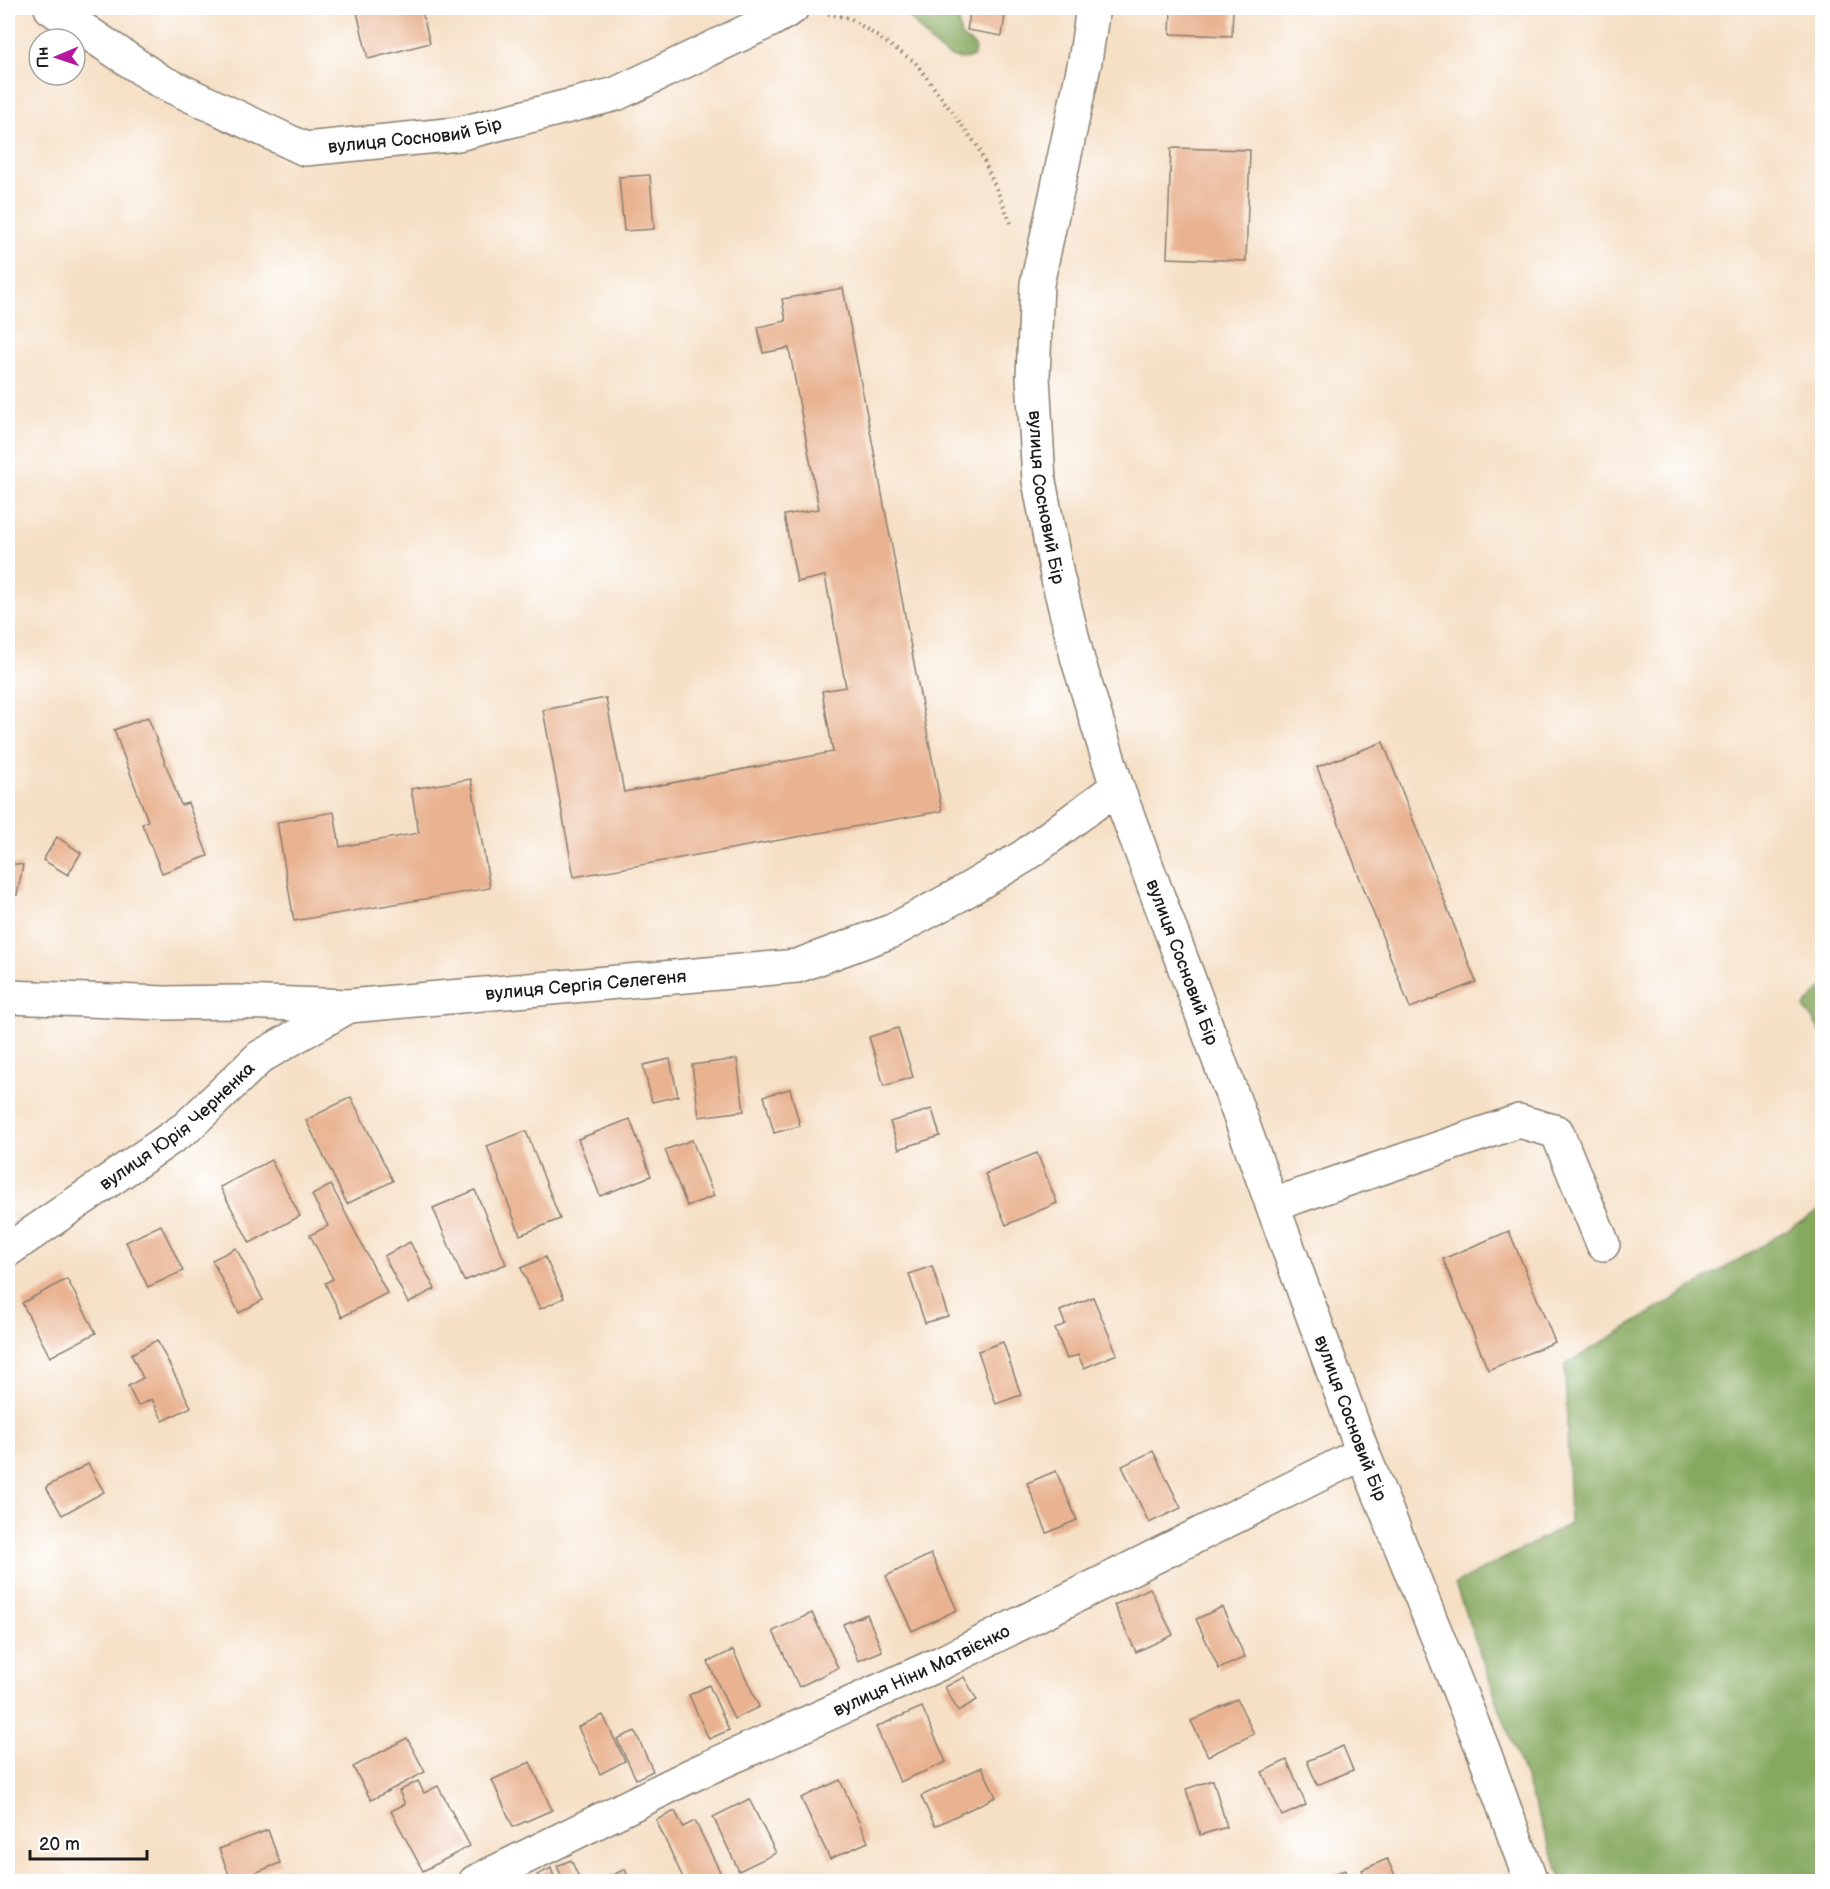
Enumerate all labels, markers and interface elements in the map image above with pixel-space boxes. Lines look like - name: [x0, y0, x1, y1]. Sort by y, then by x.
- north arrow: [27, 27, 87, 87]
- text: Пн: [34, 46, 53, 68]
- street label: вулиця Сосновий Бір: [327, 113, 504, 157]
- street label: вулиця Сосновий Бір: [1024, 410, 1069, 586]
- street label: вулиця Сосновий Бір: [1142, 876, 1223, 1048]
- street label: вулиця Сергія Селегеня: [484, 965, 687, 1004]
- street label: вулиця Юрія Черненка: [96, 1057, 259, 1194]
- street label: вулиця Сосновий Бір: [1310, 1332, 1392, 1504]
- street label: вулиця Ніни Матвієнко: [830, 1620, 1013, 1721]
- scale bar: [30, 1823, 147, 1861]
- text: 20 m: [39, 1834, 80, 1855]

